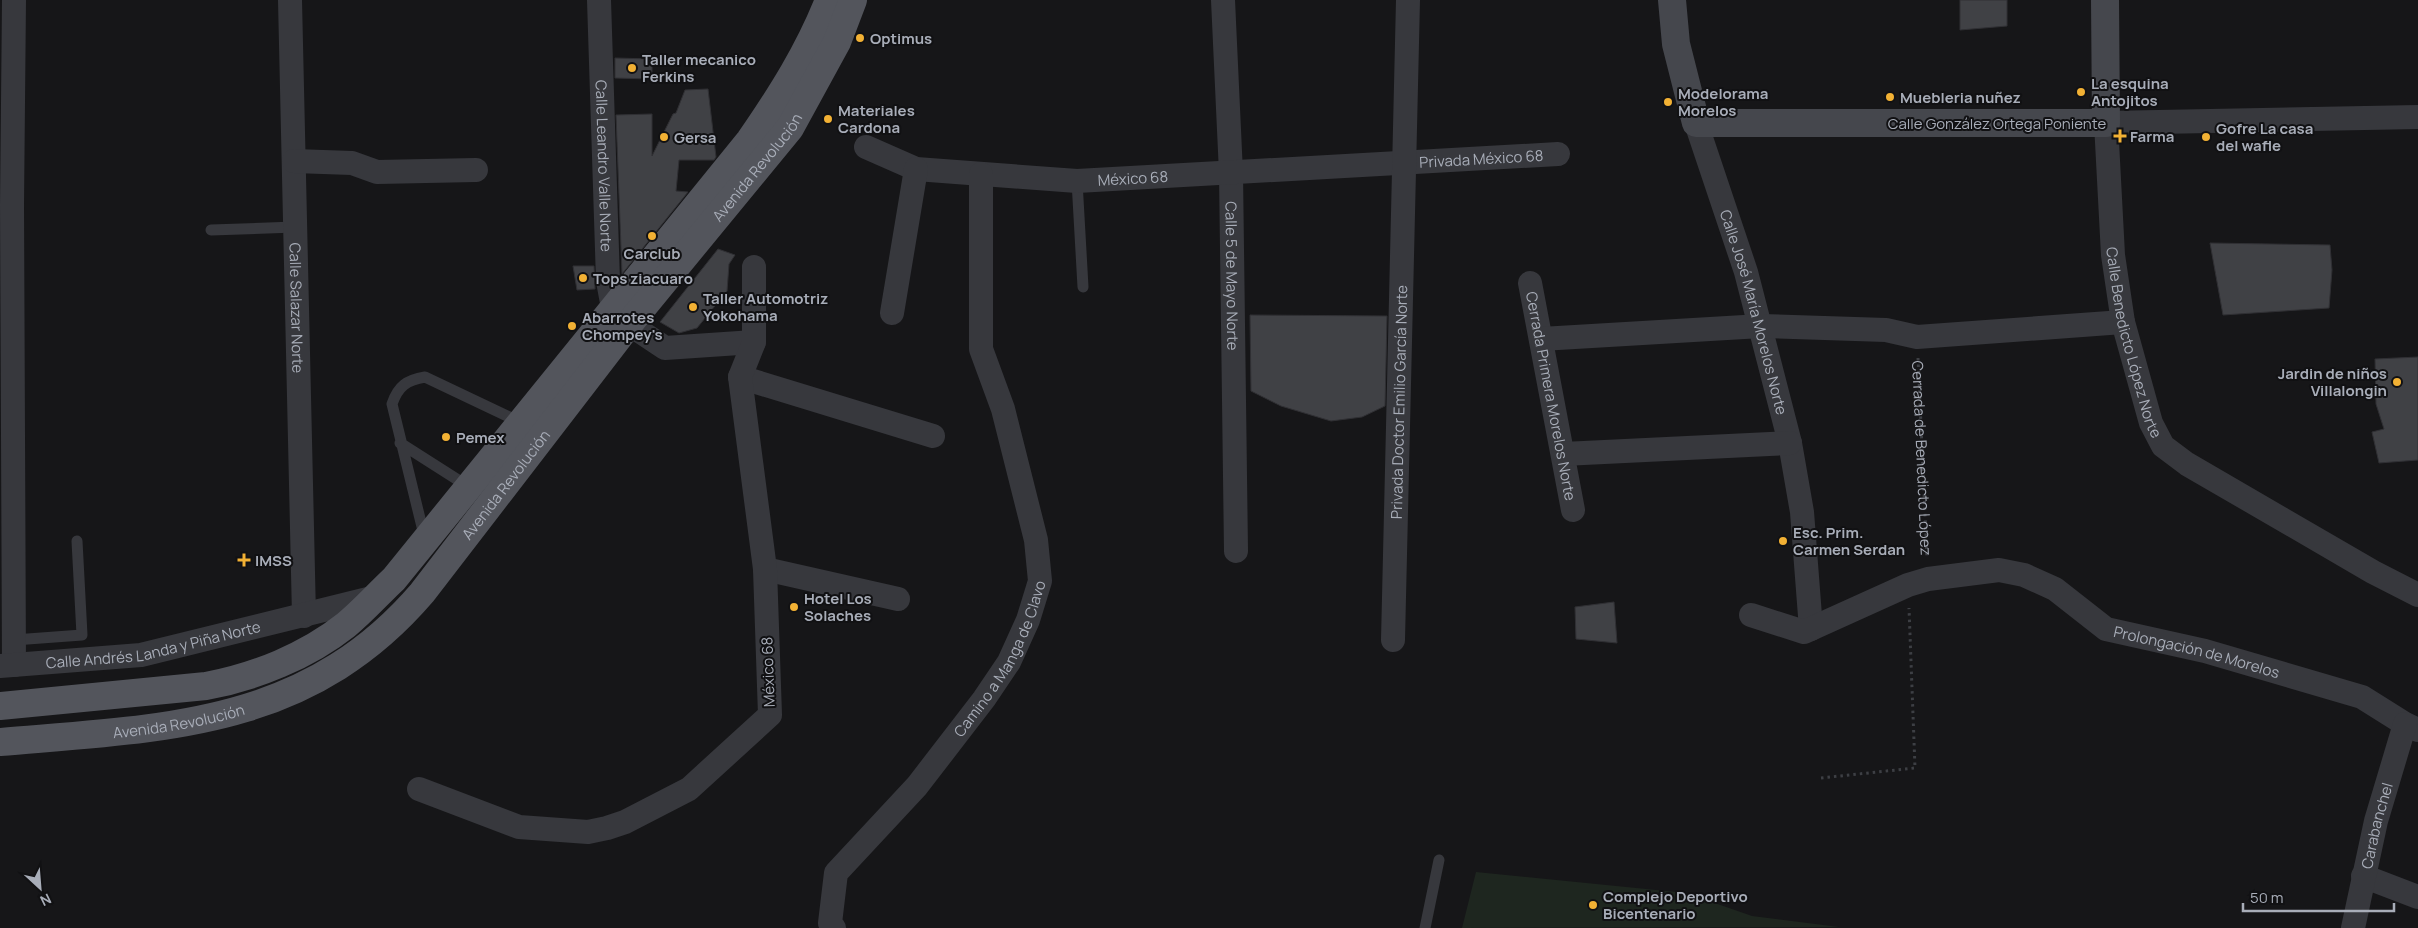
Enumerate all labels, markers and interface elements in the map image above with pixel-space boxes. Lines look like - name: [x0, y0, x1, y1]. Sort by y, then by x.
- place label: Optimus: [870, 28, 932, 49]
- marker: Optimus: [854, 32, 866, 44]
- place label: Taller mecanico Ferkins: [642, 49, 756, 87]
- marker: Taller mecanico Ferkins: [626, 62, 638, 74]
- place label: La esquina Antojitos: [2091, 73, 2169, 111]
- street label: Calle Leandro Valle Norte: [591, 80, 618, 252]
- place label: Modelorama Morelos: [1678, 83, 1768, 121]
- marker: La esquina Antojitos: [2075, 86, 2087, 98]
- place label: Muebleria nuñez: [1900, 87, 2021, 108]
- marker: Muebleria nuñez: [1884, 91, 1896, 103]
- marker: Modelorama Morelos: [1662, 96, 1674, 108]
- place label: Materiales Cardona: [838, 100, 915, 138]
- street label: Avenida Revolución: [707, 109, 807, 226]
- marker: Materiales Cardona: [822, 113, 834, 125]
- street label: Calle González Ortega Poniente: [1888, 113, 2106, 134]
- place label: Gofre La casa del wafle: [2216, 118, 2313, 156]
- place label: Farma: [2130, 126, 2174, 147]
- place label: Gersa: [674, 127, 716, 148]
- marker: Farma: [2114, 130, 2126, 142]
- marker: Gersa: [658, 131, 670, 143]
- marker: Gofre La casa del wafle: [2200, 131, 2212, 143]
- street label: Privada México 68: [1419, 144, 1544, 172]
- street label: México 68: [1097, 165, 1169, 190]
- street label: Calle 5 de Mayo Norte: [1221, 201, 1244, 351]
- street label: Calle José María Morelos Norte: [1715, 207, 1793, 417]
- marker: Carclub: [646, 230, 658, 242]
- street label: Calle Salazar Norte: [285, 242, 309, 374]
- place label: Carclub: [624, 243, 680, 264]
- street label: Calle Benedicto López Norte: [2102, 246, 2167, 441]
- place label: Tops ziacuaro: [593, 268, 693, 289]
- marker: Tops ziacuaro: [577, 272, 589, 284]
- street label: Privada Doctor Emilio García Norte: [1385, 285, 1412, 519]
- place label: Taller Automotriz Yokohama: [703, 288, 828, 326]
- street label: Cerrada Primera Morelos Norte: [1521, 290, 1582, 502]
- marker: Taller Automotriz Yokohama: [687, 301, 699, 313]
- place label: Abarrotes Chompey's: [582, 307, 663, 345]
- marker: Abarrotes Chompey's: [566, 320, 578, 332]
- street label: Cerrada de Benedicto López: [1908, 360, 1937, 556]
- place label: Jardin de niños Villalongin: [2278, 363, 2387, 401]
- marker: Jardin de niños Villalongin: [2391, 376, 2403, 388]
- street label: Avenida Revolución: [457, 425, 555, 544]
- place label: Pemex: [456, 427, 505, 448]
- marker: Pemex: [440, 431, 452, 443]
- place label: Esc. Prim. Carmen Serdan: [1793, 522, 1905, 560]
- marker: Esc. Prim. Carmen Serdan: [1777, 535, 1789, 547]
- place label: IMSS: [255, 550, 292, 571]
- marker: IMSS: [237, 553, 251, 567]
- street label: Camino a Manga de Clavo: [948, 577, 1050, 741]
- place label: Hotel Los Solaches: [804, 588, 872, 626]
- marker: Hotel Los Solaches: [788, 601, 800, 613]
- street label: Calle Andrés Landa y Piña Norte: [45, 615, 263, 673]
- street label: Prolongación de Morelos: [2112, 621, 2282, 683]
- street label: México 68: [756, 636, 780, 708]
- street label: Avenida Revolución: [112, 698, 247, 743]
- street label: Carabanchel: [2356, 780, 2397, 871]
- north arrow: [15, 863, 65, 913]
- scale bar: [2243, 880, 2394, 912]
- place label: Complejo Deportivo Bicentenario: [1603, 886, 1748, 924]
- text: 50 m: [2250, 887, 2284, 908]
- text: N: [37, 889, 55, 911]
- marker: Complejo Deportivo Bicentenario: [1587, 899, 1599, 911]

